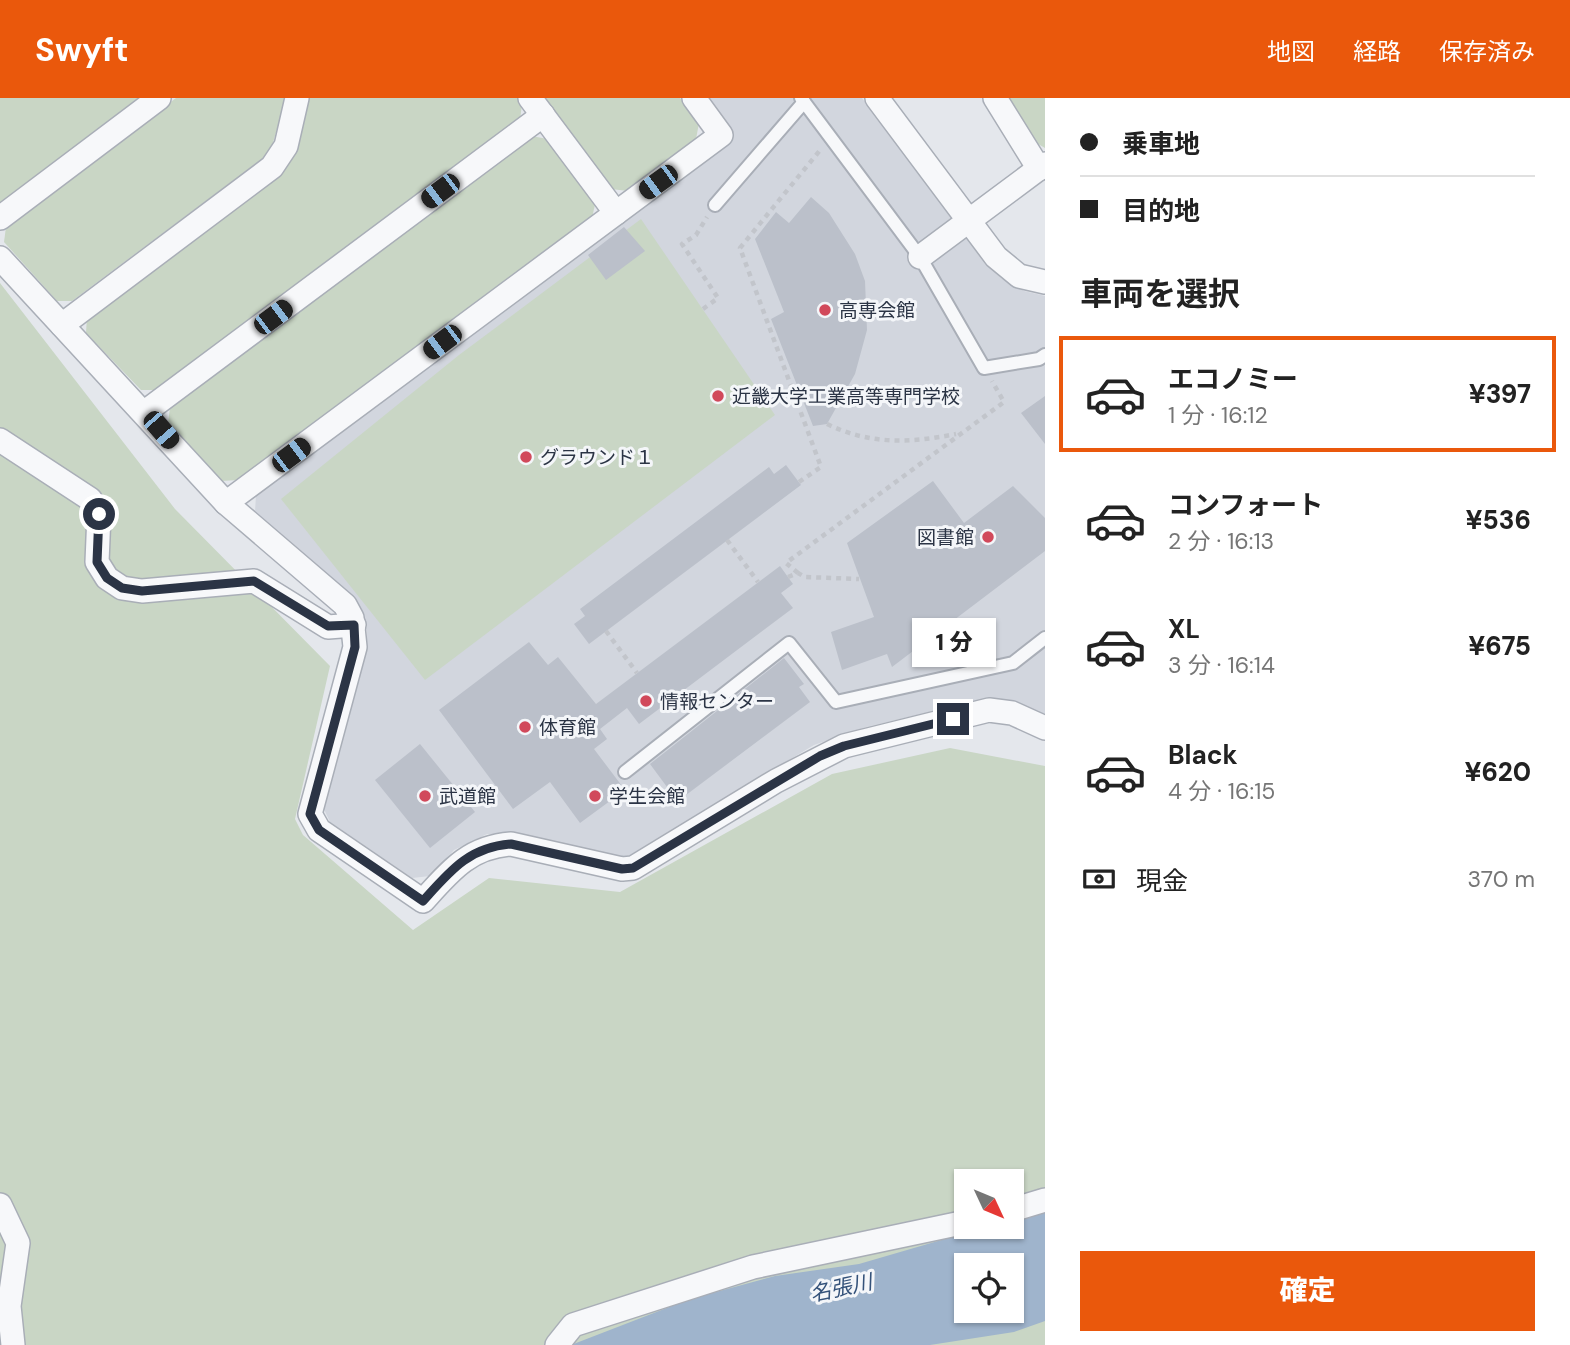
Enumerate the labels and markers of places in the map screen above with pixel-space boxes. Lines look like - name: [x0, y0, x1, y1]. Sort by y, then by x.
- place label: 高専会館: [839, 298, 915, 323]
- marker: 高専会館: [817, 302, 833, 318]
- place label: 近畿大学工業高等専門学校: [732, 384, 960, 409]
- marker: 近畿大学工業高等専門学校: [710, 388, 726, 404]
- place label: グラウンド１: [540, 445, 654, 470]
- marker: グラウンド１: [518, 449, 534, 465]
- place label: 図書館: [917, 525, 974, 550]
- marker: 図書館: [980, 529, 996, 545]
- place label: 情報センター: [660, 689, 774, 714]
- marker: 情報センター: [638, 693, 654, 709]
- place label: 体育館: [539, 715, 596, 740]
- marker: 体育館: [517, 719, 533, 735]
- place label: 武道館: [439, 784, 496, 809]
- place label: 学生会館: [609, 784, 685, 809]
- marker: 武道館: [417, 788, 433, 804]
- marker: 学生会館: [587, 788, 603, 804]

